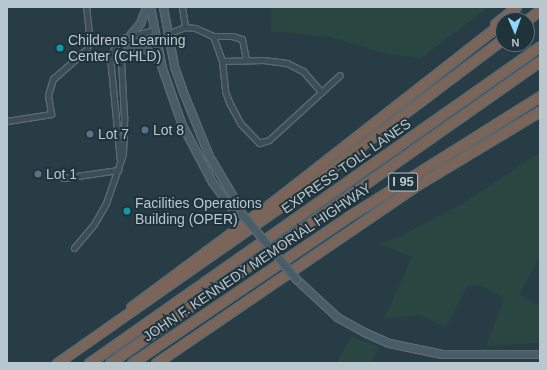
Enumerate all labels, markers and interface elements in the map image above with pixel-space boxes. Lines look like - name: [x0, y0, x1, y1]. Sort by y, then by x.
- north arrow: [495, 12, 535, 52]
- place label: Childrens Learning Center (CHLD): [68, 32, 186, 64]
- text: N: [511, 37, 520, 49]
- marker: Childrens Learning Center (CHLD): [55, 43, 65, 53]
- street label: EXPRESS TOLL LANES: [278, 115, 414, 217]
- place label: Lot 8: [153, 122, 184, 138]
- marker: Lot 8: [140, 125, 150, 135]
- place label: Lot 7: [98, 126, 129, 142]
- marker: Lot 7: [85, 129, 95, 139]
- place label: Lot 1: [46, 166, 77, 182]
- marker: Lot 1: [33, 169, 43, 179]
- road number: I 95: [388, 171, 418, 193]
- street label: JOHN F. KENNEDY MEMORIAL HIGHWAY: [139, 179, 375, 345]
- place label: Facilities Operations Building (OPER): [135, 195, 262, 228]
- marker: Facilities Operations Building (OPER): [122, 206, 132, 216]

